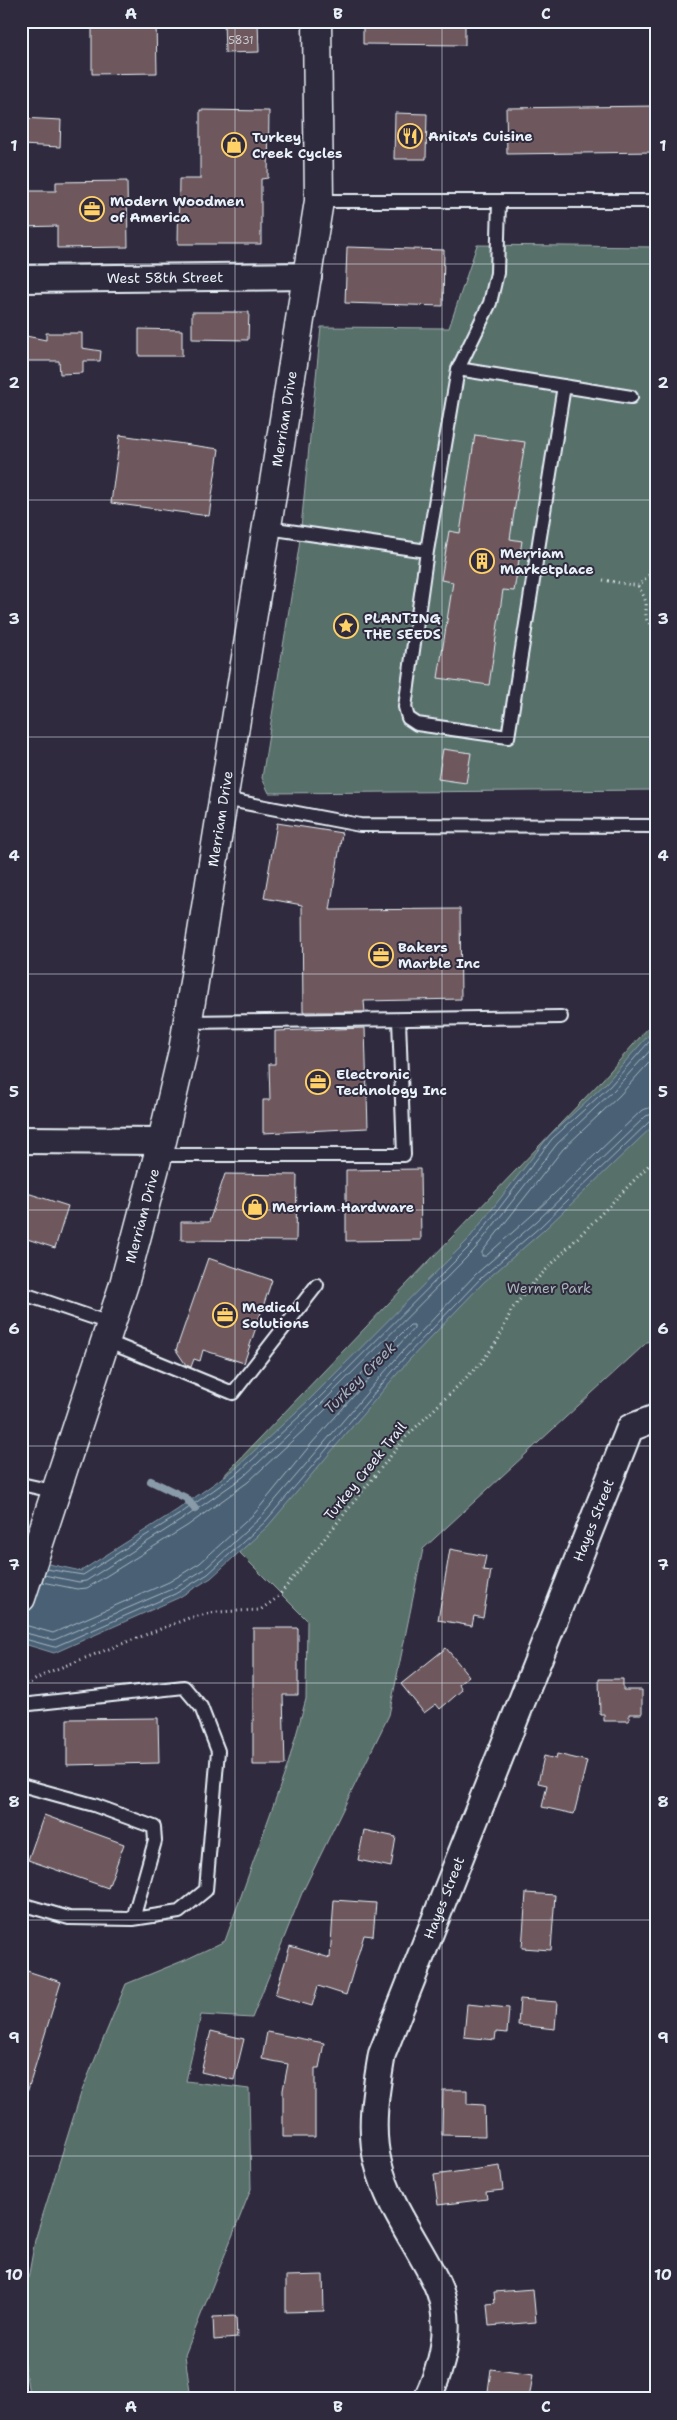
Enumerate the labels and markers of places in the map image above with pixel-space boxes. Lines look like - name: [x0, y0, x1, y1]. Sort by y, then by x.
- restaurant icon: Anita's Cuisine: [397, 123, 423, 149]
- place label: Anita's Cuisine: [428, 127, 533, 145]
- place label: Turkey Creek Cycles: [252, 128, 342, 162]
- shop icon: Turkey Creek Cycles: [221, 132, 247, 158]
- place label: Modern Woodmen of America: [110, 192, 244, 226]
- office icon: Modern Woodmen of America: [79, 196, 105, 222]
- place label: Merriam Marketplace: [500, 544, 594, 578]
- building icon: Merriam Marketplace: [469, 548, 495, 574]
- place label: PLANTING THE SEEDS: [364, 609, 441, 643]
- place icon: PLANTING THE SEEDS: [333, 613, 359, 639]
- place label: Bakers Marble Inc: [398, 938, 480, 972]
- office icon: Bakers Marble Inc: [368, 942, 394, 968]
- place label: Electronic Technology Inc: [336, 1065, 447, 1099]
- office icon: Electronic Technology Inc: [305, 1069, 331, 1095]
- shop icon: Merriam Hardware: [242, 1194, 268, 1220]
- place label: Merriam Hardware: [272, 1198, 414, 1216]
- place label: Medical Solutions: [242, 1298, 309, 1332]
- office icon: Medical Solutions: [212, 1302, 238, 1328]

